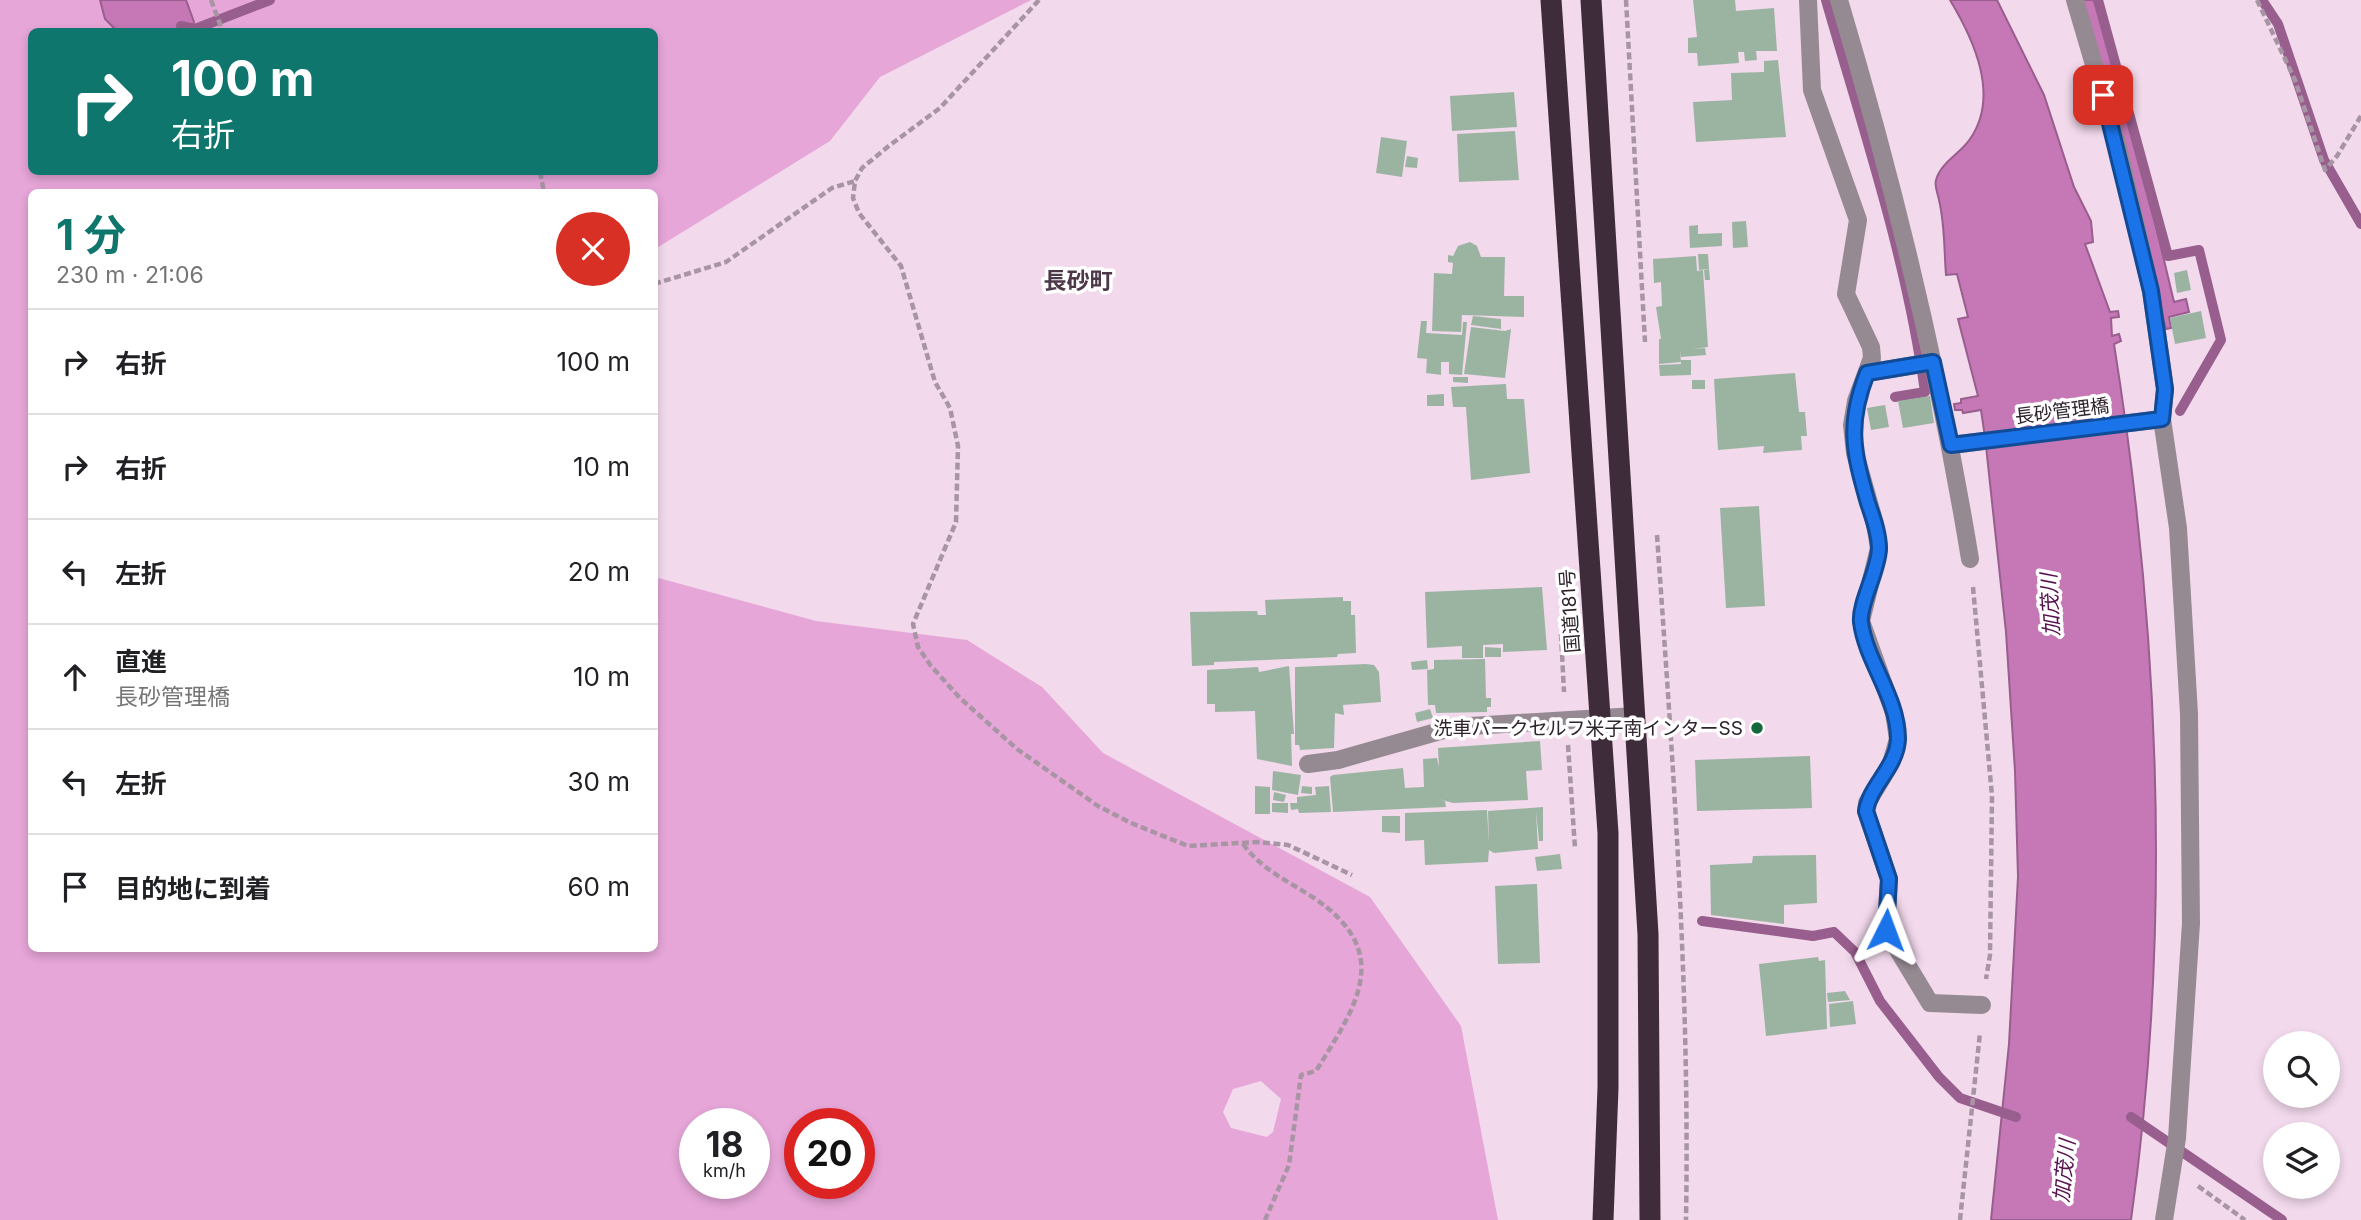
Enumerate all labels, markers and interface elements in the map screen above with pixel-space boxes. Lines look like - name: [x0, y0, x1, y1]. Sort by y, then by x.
- text: 100 m: [171, 49, 315, 108]
- icon: right: [56, 56, 147, 147]
- pin: [2073, 65, 2133, 125]
- icon: arrive: [2084, 76, 2122, 114]
- text: 右折: [171, 115, 235, 154]
- text: 1 分: [56, 209, 126, 260]
- button: close: [556, 212, 630, 286]
- text: 230 m · 21:06: [56, 261, 204, 289]
- district label: 長砂町: [1044, 267, 1113, 295]
- icon: right: [56, 343, 94, 381]
- text: 100 m: [557, 346, 630, 377]
- text: 右折: [115, 348, 167, 379]
- street label: 長砂管理橋: [2013, 394, 2111, 428]
- icon: right: [56, 448, 94, 486]
- text: 10 m: [573, 451, 630, 482]
- text: 右折: [115, 453, 167, 484]
- icon: left: [56, 553, 94, 591]
- text: 20 m: [568, 556, 630, 587]
- text: 左折: [115, 558, 167, 589]
- street label: 国道181号: [1556, 568, 1584, 654]
- water label: 加茂川: [2036, 571, 2064, 637]
- text: 直進: [115, 646, 167, 677]
- icon: ahead: [56, 658, 94, 696]
- text: 10 m: [573, 661, 630, 692]
- text: 長砂管理橋: [115, 683, 230, 711]
- place label: 洗車パークセルフ米子南インターSS: [1434, 717, 1743, 740]
- marker: 洗車パークセルフ米子南インターSS: [1749, 720, 1765, 736]
- icon: left: [56, 763, 94, 801]
- text: 30 m: [567, 766, 630, 797]
- text: 左折: [115, 768, 167, 799]
- icon: arrive: [56, 868, 94, 906]
- text: 60 m: [567, 871, 630, 902]
- text: 目的地に到着: [115, 873, 271, 904]
- position arrow: [1849, 893, 1923, 967]
- map controls: [2263, 1031, 2340, 1199]
- button: search: [2263, 1031, 2340, 1108]
- speed limit sign: 20: [784, 1108, 875, 1199]
- button: layers: [2263, 1122, 2340, 1199]
- text: 18: [706, 1123, 743, 1165]
- water label: 加茂川: [2048, 1136, 2080, 1204]
- text: km/h: [703, 1160, 746, 1181]

